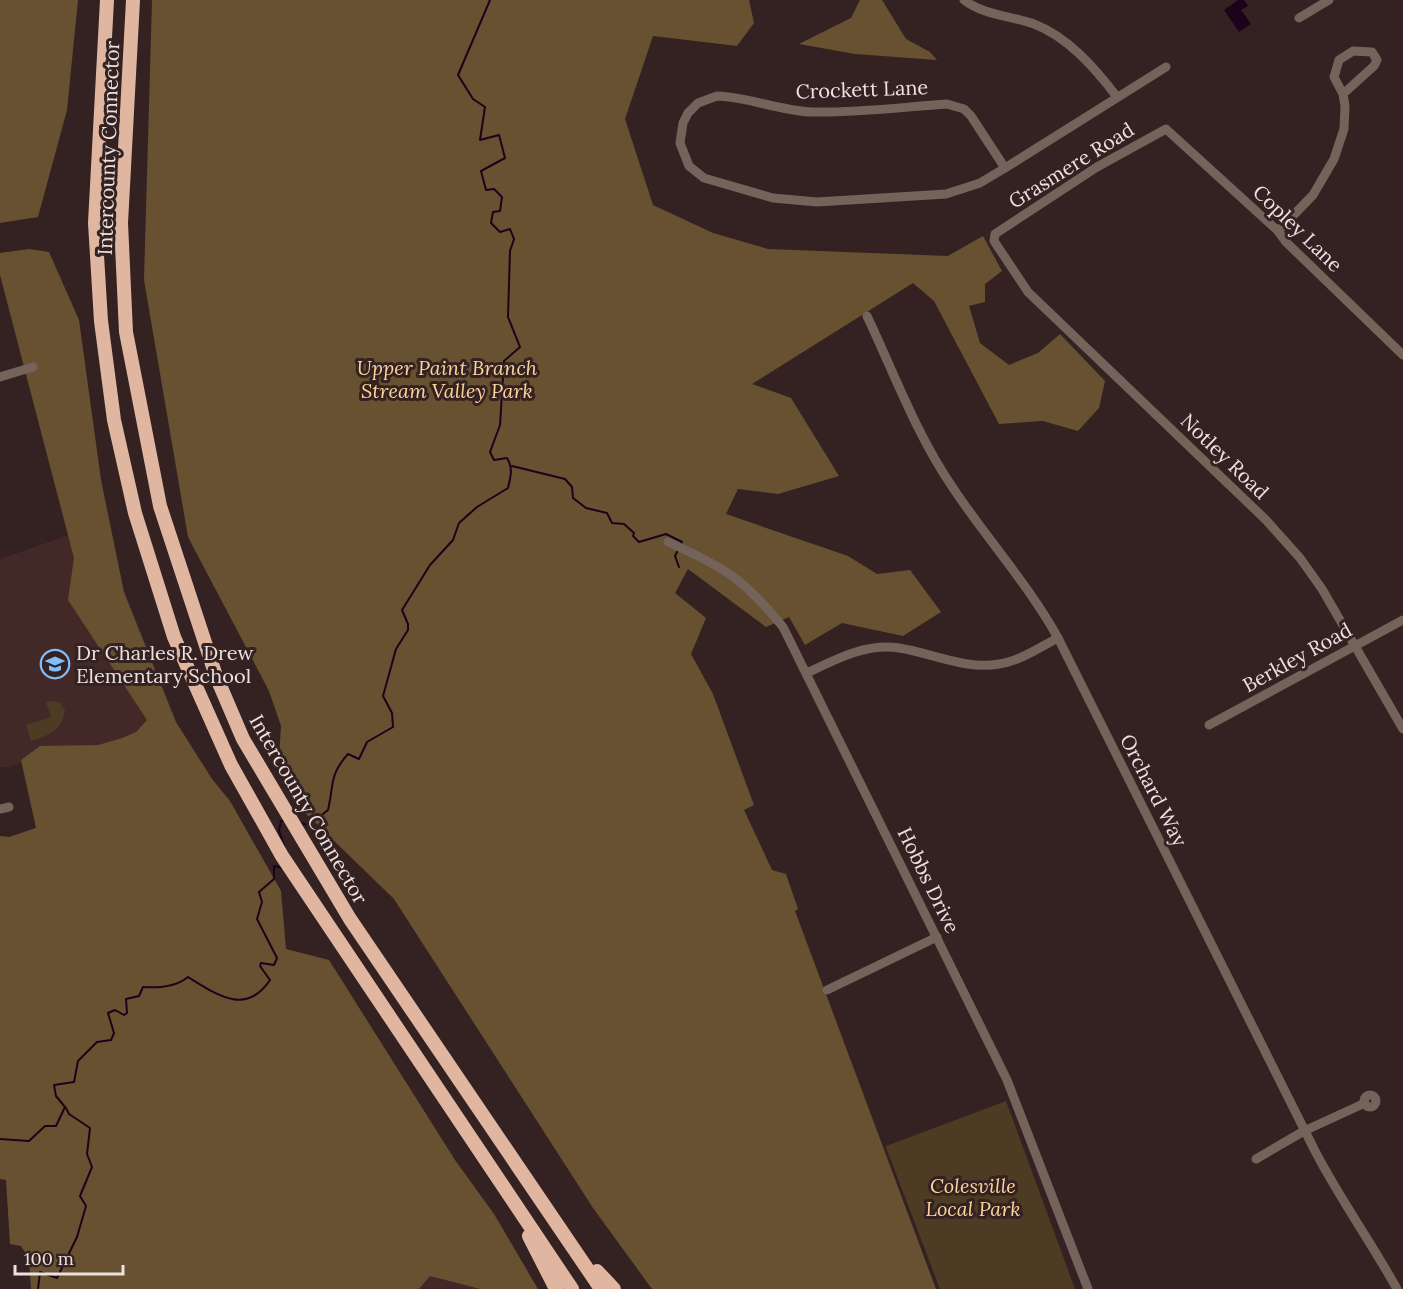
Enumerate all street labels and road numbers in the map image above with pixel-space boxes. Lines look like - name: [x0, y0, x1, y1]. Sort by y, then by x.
- street label: Intercounty Connector: [92, 40, 124, 256]
- street label: Crockett Lane: [795, 74, 929, 104]
- street label: Grasmere Road: [1004, 116, 1138, 214]
- street label: Copley Lane: [1248, 179, 1348, 277]
- street label: Notley Road: [1176, 408, 1274, 504]
- street label: Berkley Road: [1238, 617, 1356, 697]
- street label: Intercounty Connector: [245, 710, 374, 909]
- street label: Orchard Way: [1115, 730, 1193, 851]
- street label: Hobbs Drive: [893, 823, 965, 937]

